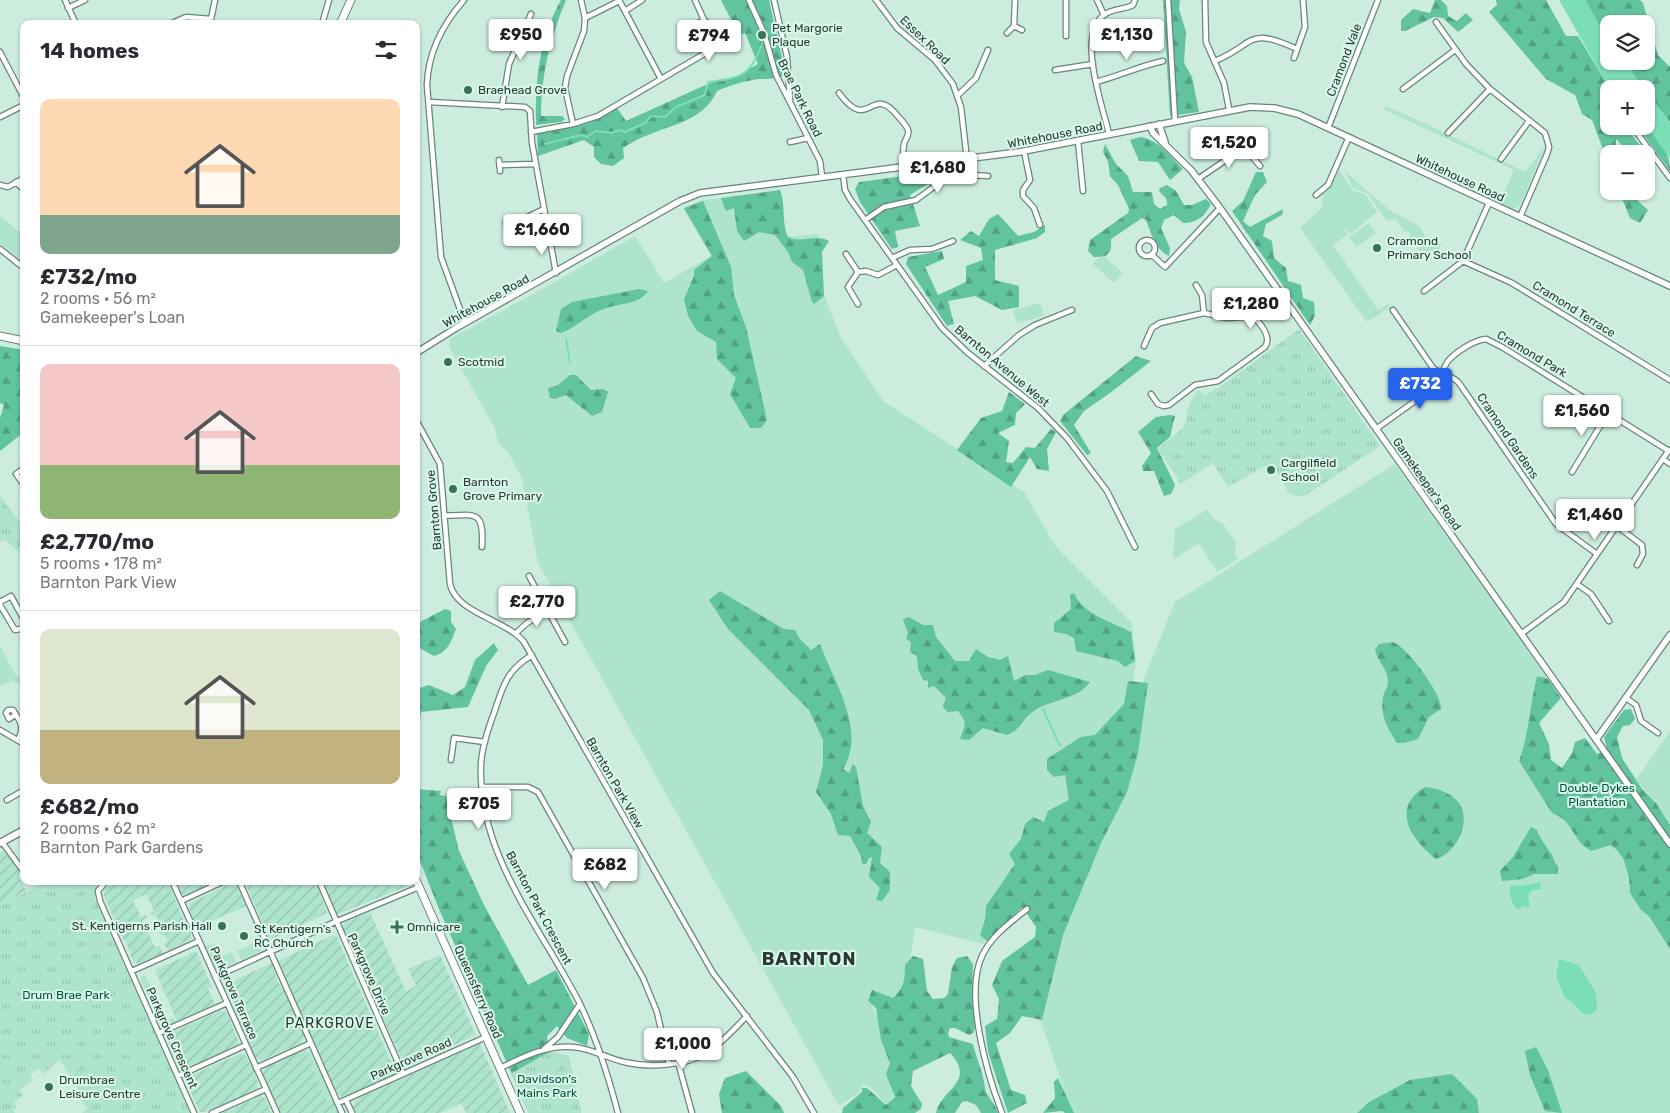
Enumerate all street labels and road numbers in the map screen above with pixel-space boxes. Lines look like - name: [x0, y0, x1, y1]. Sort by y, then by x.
- street label: Essex Road: [897, 13, 953, 67]
- street label: Cramond Vale: [1324, 21, 1364, 99]
- street label: Brae Park Road: [775, 57, 825, 139]
- street label: Whitehouse Road: [1006, 119, 1104, 151]
- street label: Whitehouse Road: [1413, 151, 1507, 205]
- street label: Whitehouse Road: [440, 271, 532, 331]
- street label: Cramond Terrace: [1530, 278, 1618, 340]
- street label: Barnton Avenue West: [952, 322, 1053, 410]
- street label: Cramond Park: [1495, 328, 1570, 381]
- street label: Cramond Gardens: [1474, 390, 1542, 482]
- street label: Gamekeeper's Road: [1390, 435, 1464, 533]
- street label: Barnton Grove: [423, 469, 444, 551]
- street label: Barnton Park View: [583, 735, 647, 831]
- street label: Barnton Park Crescent: [503, 849, 575, 967]
- street label: Parkgrove Drive: [345, 931, 393, 1017]
- street label: Queensferry Road: [451, 943, 505, 1041]
- street label: Parkgrove Terrace: [207, 944, 261, 1042]
- street label: Parkgrove Crescent: [143, 985, 201, 1091]
- street label: Parkgrove Road: [368, 1035, 454, 1083]

